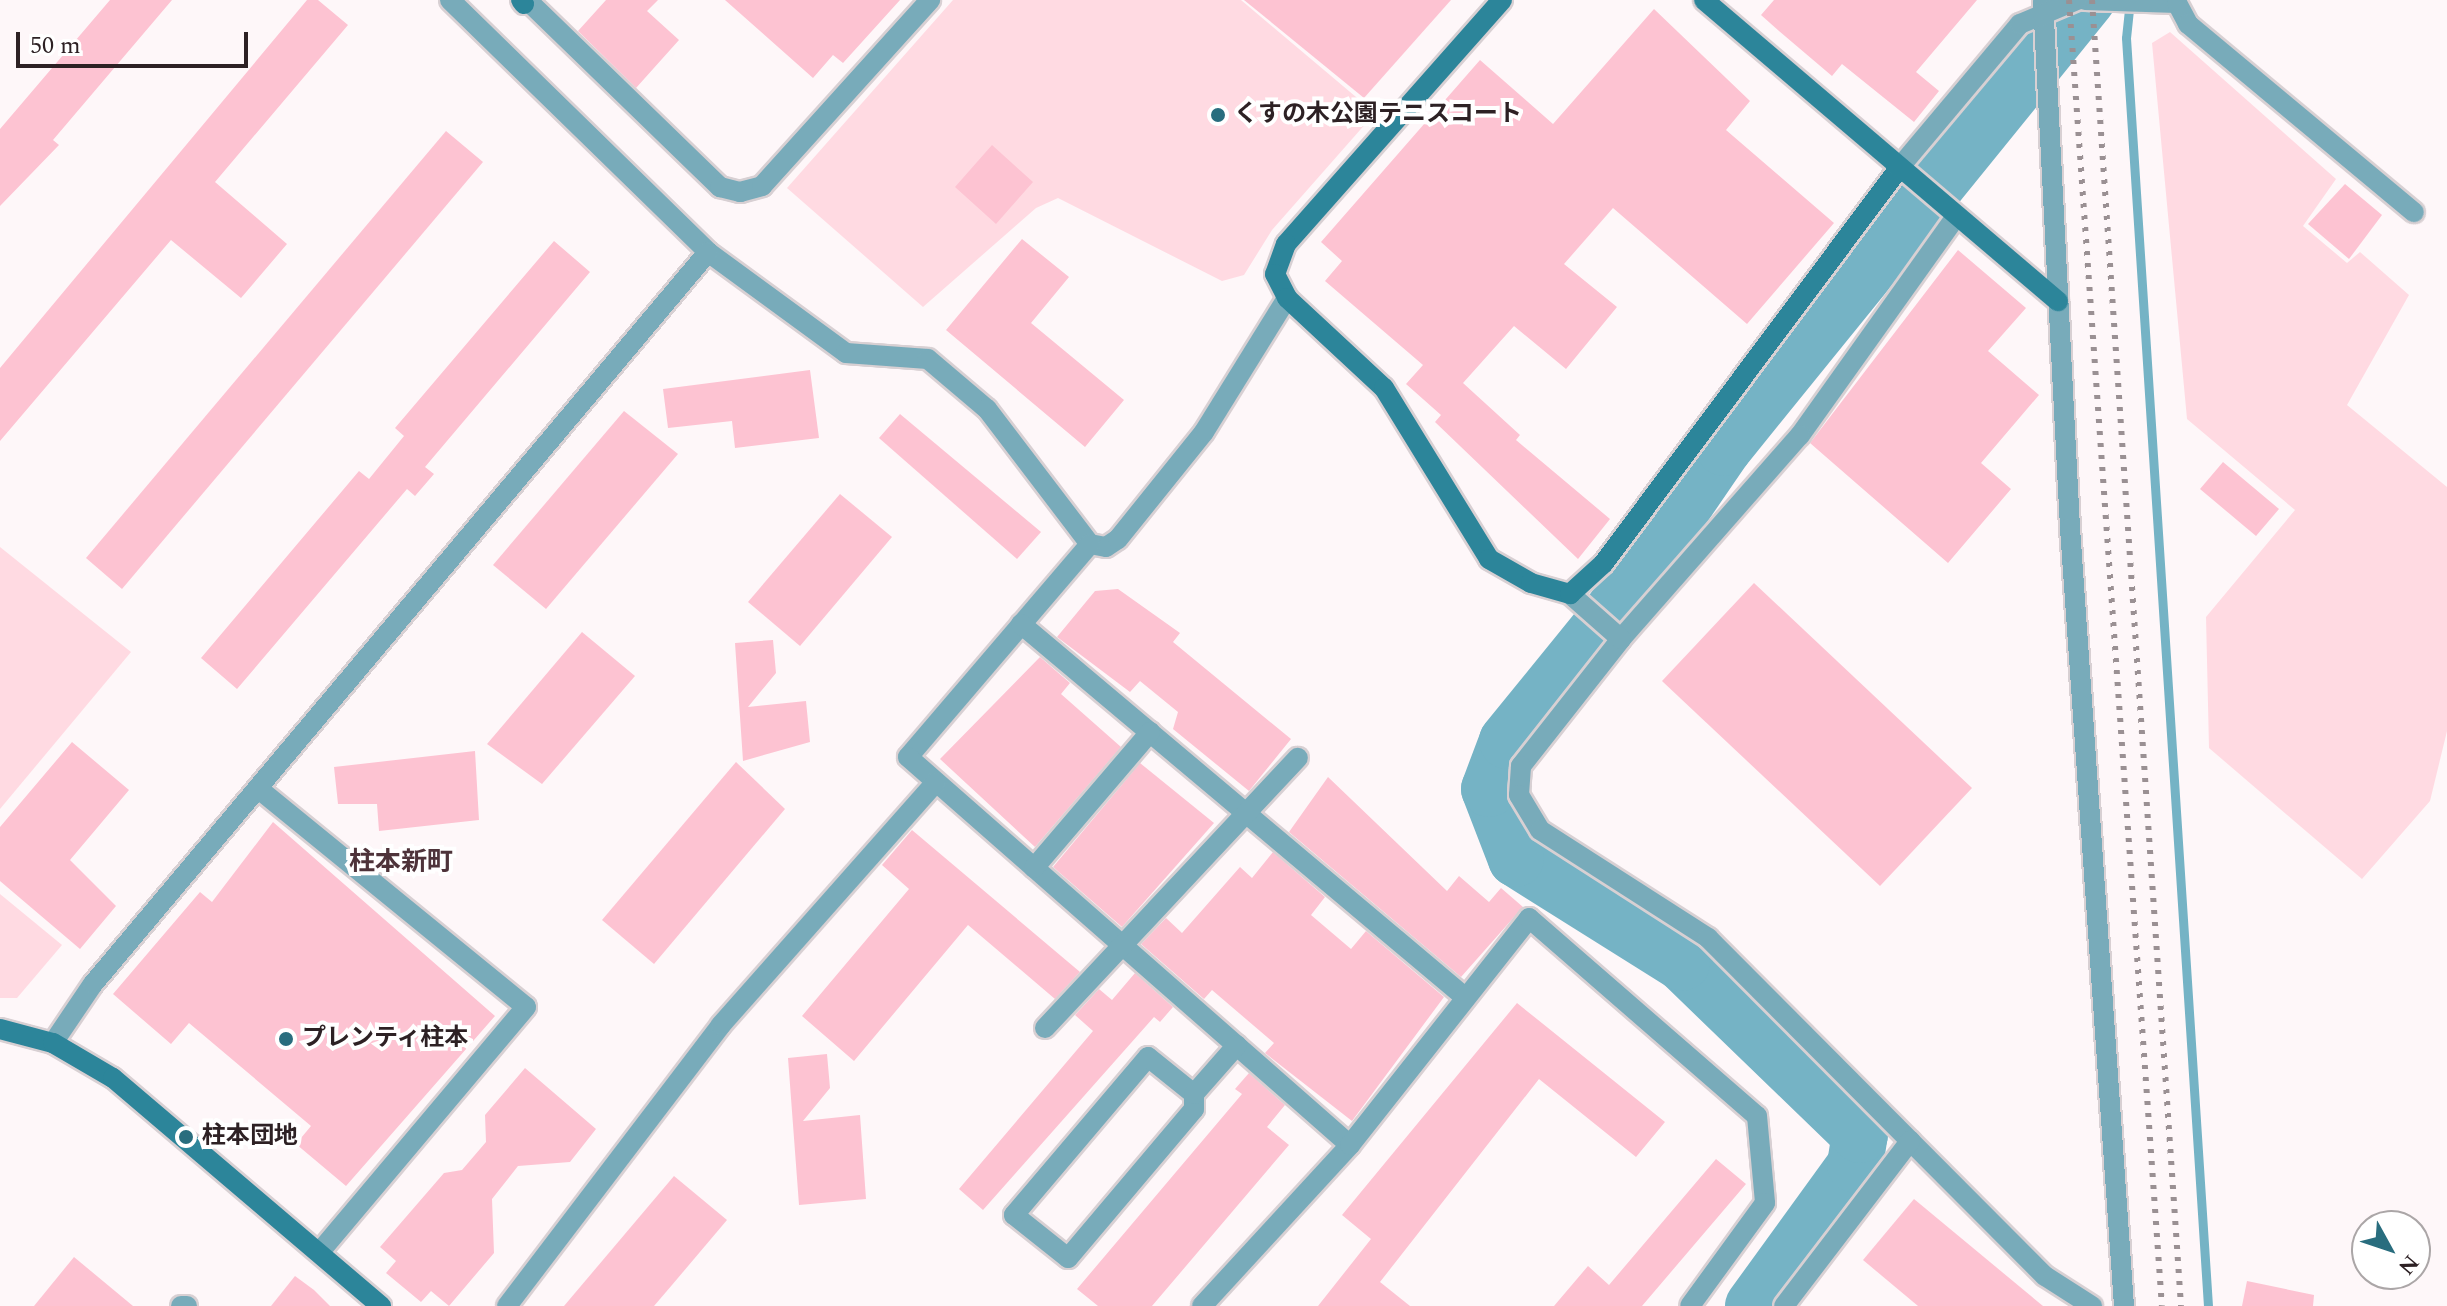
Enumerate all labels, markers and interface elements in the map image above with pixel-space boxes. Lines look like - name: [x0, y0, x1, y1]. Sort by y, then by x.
- scale bar: [20, 16, 252, 66]
- text: 50 m: [30, 28, 81, 64]
- place label: くすの木公園テニスコート: [1234, 101, 1522, 129]
- marker: くすの木公園テニスコート: [1209, 106, 1227, 124]
- district label: 柱本新町: [349, 847, 453, 879]
- place label: プレンティ柱本: [302, 1025, 470, 1053]
- marker: プレンティ柱本: [277, 1030, 295, 1048]
- place label: 柱本団地: [202, 1123, 298, 1151]
- marker: 柱本団地: [177, 1128, 195, 1146]
- north arrow: [2351, 1210, 2431, 1290]
- text: N: [2390, 1247, 2427, 1282]

